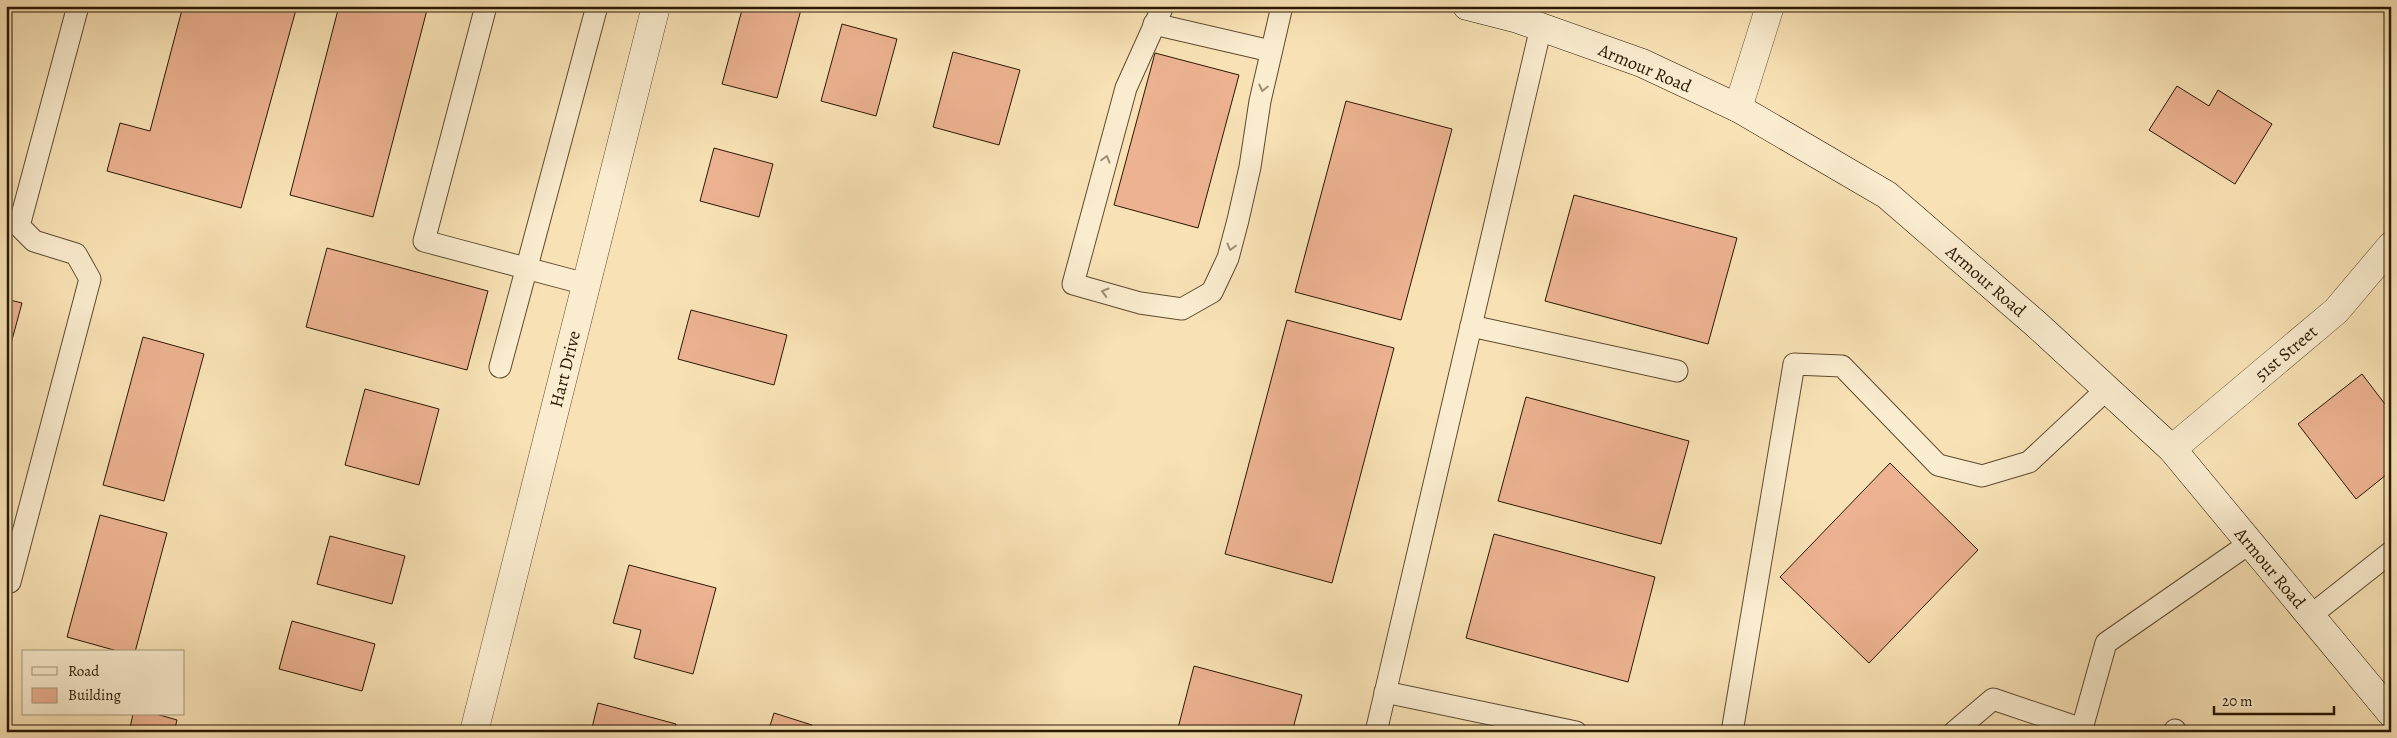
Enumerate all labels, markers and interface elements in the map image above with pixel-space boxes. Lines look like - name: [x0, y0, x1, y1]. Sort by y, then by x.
- street label: Armour Road: [1594, 37, 1695, 98]
- one-way arrow: [1258, 83, 1269, 92]
- one-way arrow: [1100, 156, 1110, 164]
- street label: Armour Road: [1940, 239, 2031, 323]
- one-way arrow: [1226, 243, 1237, 252]
- one-way arrow: [1101, 288, 1110, 298]
- street label: 51st Street: [2250, 320, 2322, 386]
- street label: Hart Drive: [544, 328, 586, 410]
- street label: Armour Road: [2228, 522, 2311, 614]
- legend: [22, 650, 185, 716]
- text: Road: [68, 661, 100, 681]
- scale bar: [2214, 683, 2334, 715]
- text: Building: [68, 685, 121, 705]
- text: 20 m: [2222, 691, 2253, 711]

